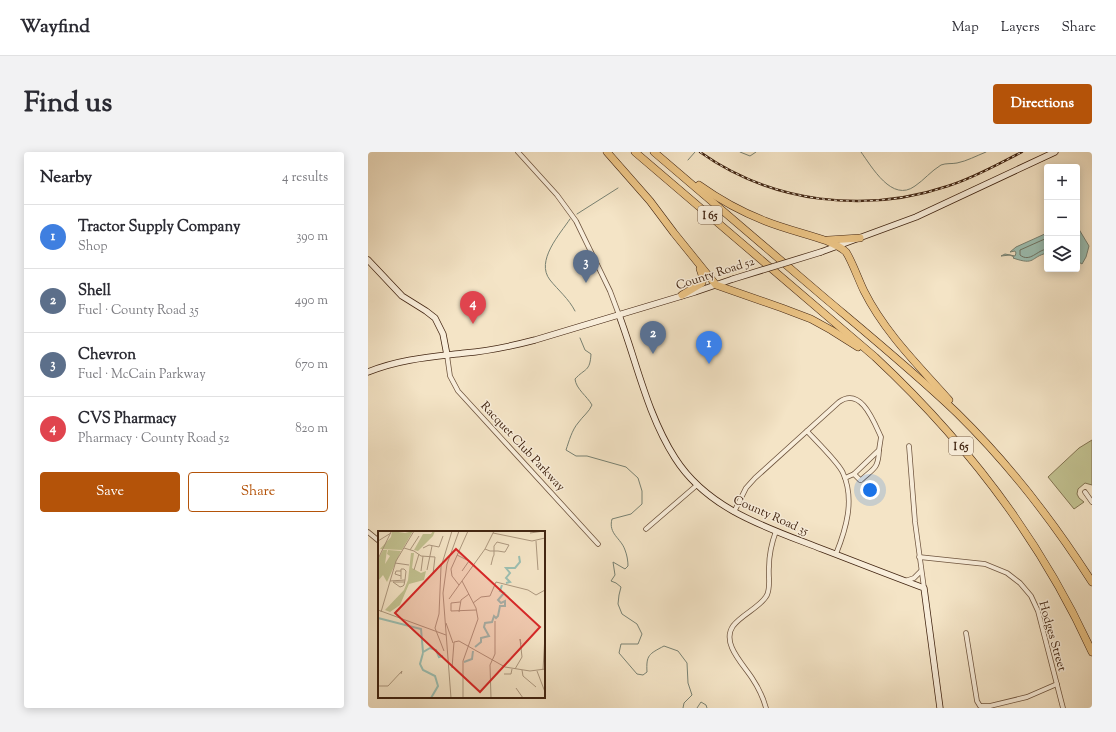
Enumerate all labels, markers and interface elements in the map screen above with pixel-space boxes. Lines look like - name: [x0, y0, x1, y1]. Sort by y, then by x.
- text: Wayfind: [20, 14, 90, 41]
- text: Map: [952, 18, 979, 38]
- text: Layers: [1001, 18, 1039, 38]
- text: Share: [1061, 18, 1096, 38]
- text: Find us: [24, 84, 112, 124]
- button: Directions: [993, 84, 1092, 124]
- map controls: [1044, 164, 1080, 272]
- button: +: [1044, 164, 1080, 200]
- text: Nearby: [40, 166, 92, 190]
- text: 4 results: [282, 169, 328, 187]
- button: −: [1044, 200, 1080, 236]
- road number: I 65: [698, 206, 722, 224]
- text: Tractor Supply Company: [78, 217, 240, 238]
- text: 1: [51, 228, 55, 246]
- text: 390 m: [296, 228, 328, 246]
- button: layers: [1044, 236, 1080, 272]
- text: Shop: [78, 238, 107, 256]
- pin: 3: [573, 250, 599, 283]
- street label: County Road 52: [674, 253, 757, 295]
- text: Shell: [78, 281, 111, 302]
- pin: 4: [460, 291, 486, 324]
- text: 2: [50, 292, 56, 310]
- text: 490 m: [295, 292, 328, 310]
- text: Fuel · County Road 35: [78, 302, 199, 320]
- pin: 2: [640, 321, 666, 354]
- pin: 1: [696, 331, 722, 364]
- text: Chevron: [78, 345, 136, 366]
- text: 3: [50, 356, 56, 374]
- text: 670 m: [295, 356, 328, 374]
- text: Fuel · McCain Parkway: [78, 366, 206, 384]
- street label: Racquet Club Parkway: [476, 398, 569, 496]
- text: CVS Pharmacy: [78, 409, 177, 430]
- text: 4: [50, 420, 56, 438]
- text: 820 m: [295, 420, 328, 438]
- text: Pharmacy · County Road 52: [78, 430, 229, 448]
- road number: I 65: [949, 437, 973, 455]
- button: Save: [40, 472, 180, 512]
- button: Share: [188, 472, 328, 512]
- your location: [860, 480, 880, 500]
- street label: County Road 35: [730, 491, 811, 541]
- inset map: [378, 531, 545, 698]
- street label: Hodges Street: [1033, 599, 1071, 674]

